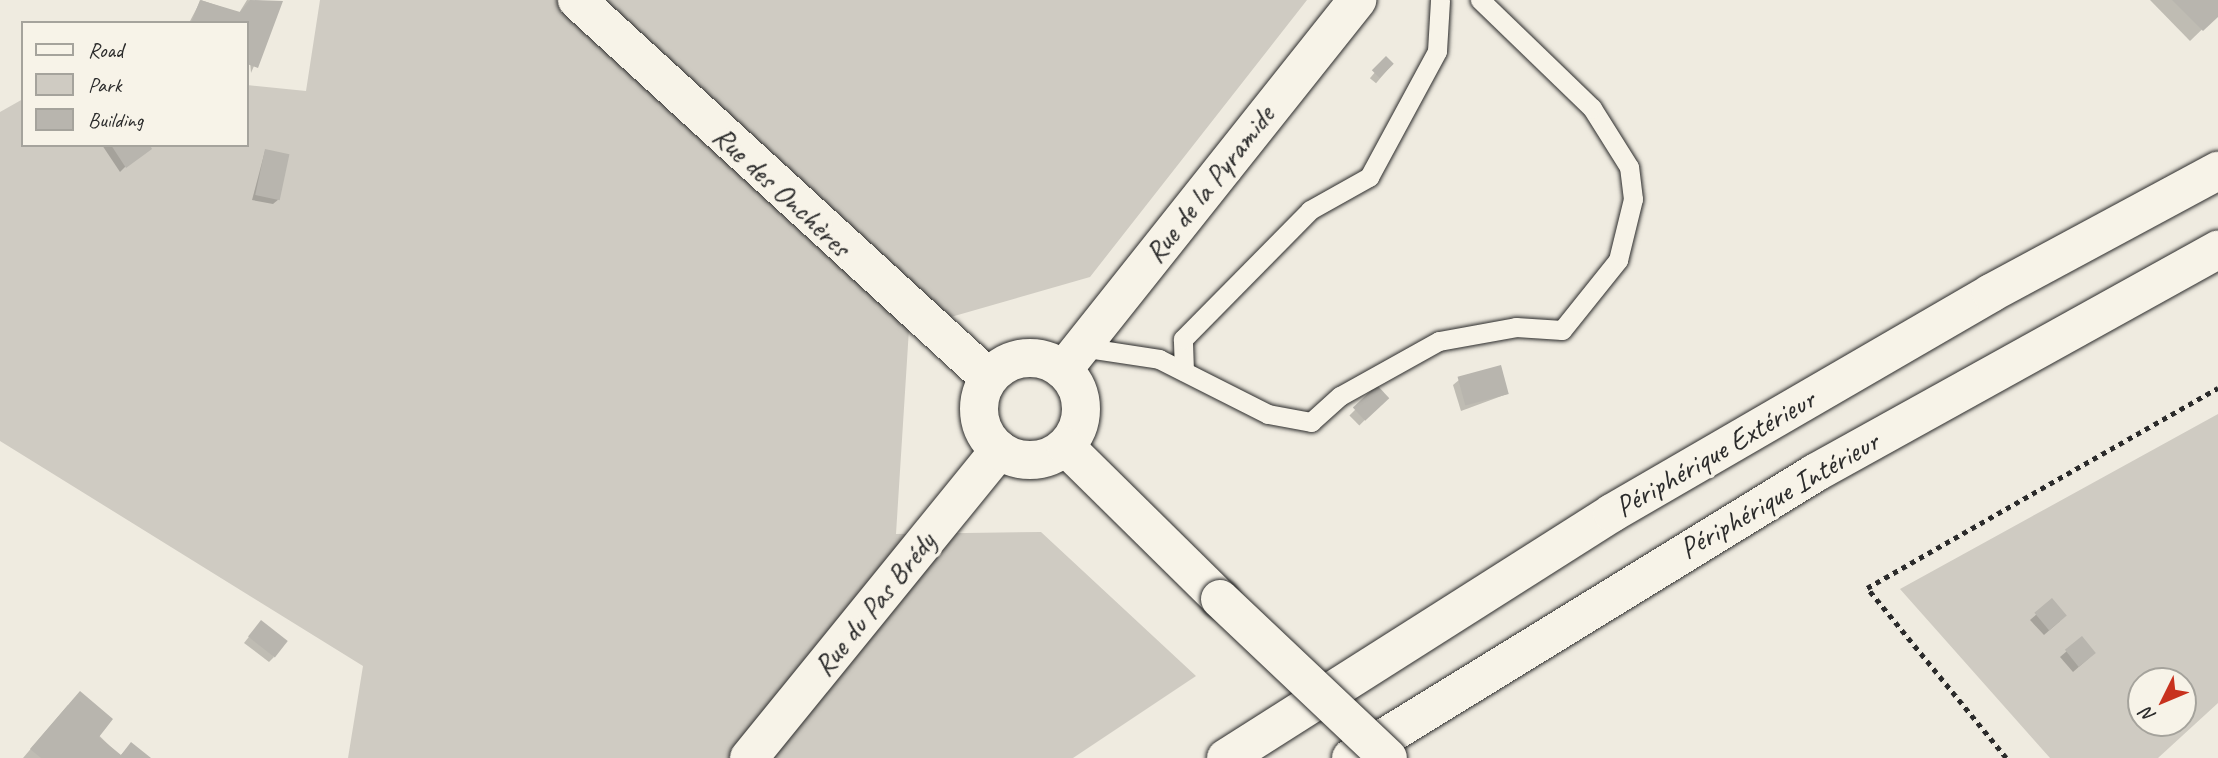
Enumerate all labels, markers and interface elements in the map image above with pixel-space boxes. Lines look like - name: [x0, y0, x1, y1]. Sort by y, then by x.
- legend: [21, 21, 248, 147]
- text: Road: [88, 37, 123, 63]
- text: Park: [88, 72, 121, 98]
- street label: Rue de la Pyramide: [1136, 98, 1282, 270]
- text: Building: [88, 107, 143, 133]
- street label: Rue des Onchères: [706, 118, 858, 264]
- street label: Périphérique Extérieur: [1608, 381, 1822, 525]
- street label: Périphérique Intérieur: [1673, 423, 1885, 567]
- street label: Rue du Pas Brédy: [805, 525, 943, 683]
- north arrow: [2127, 667, 2197, 737]
- text: N: [2135, 702, 2161, 727]

